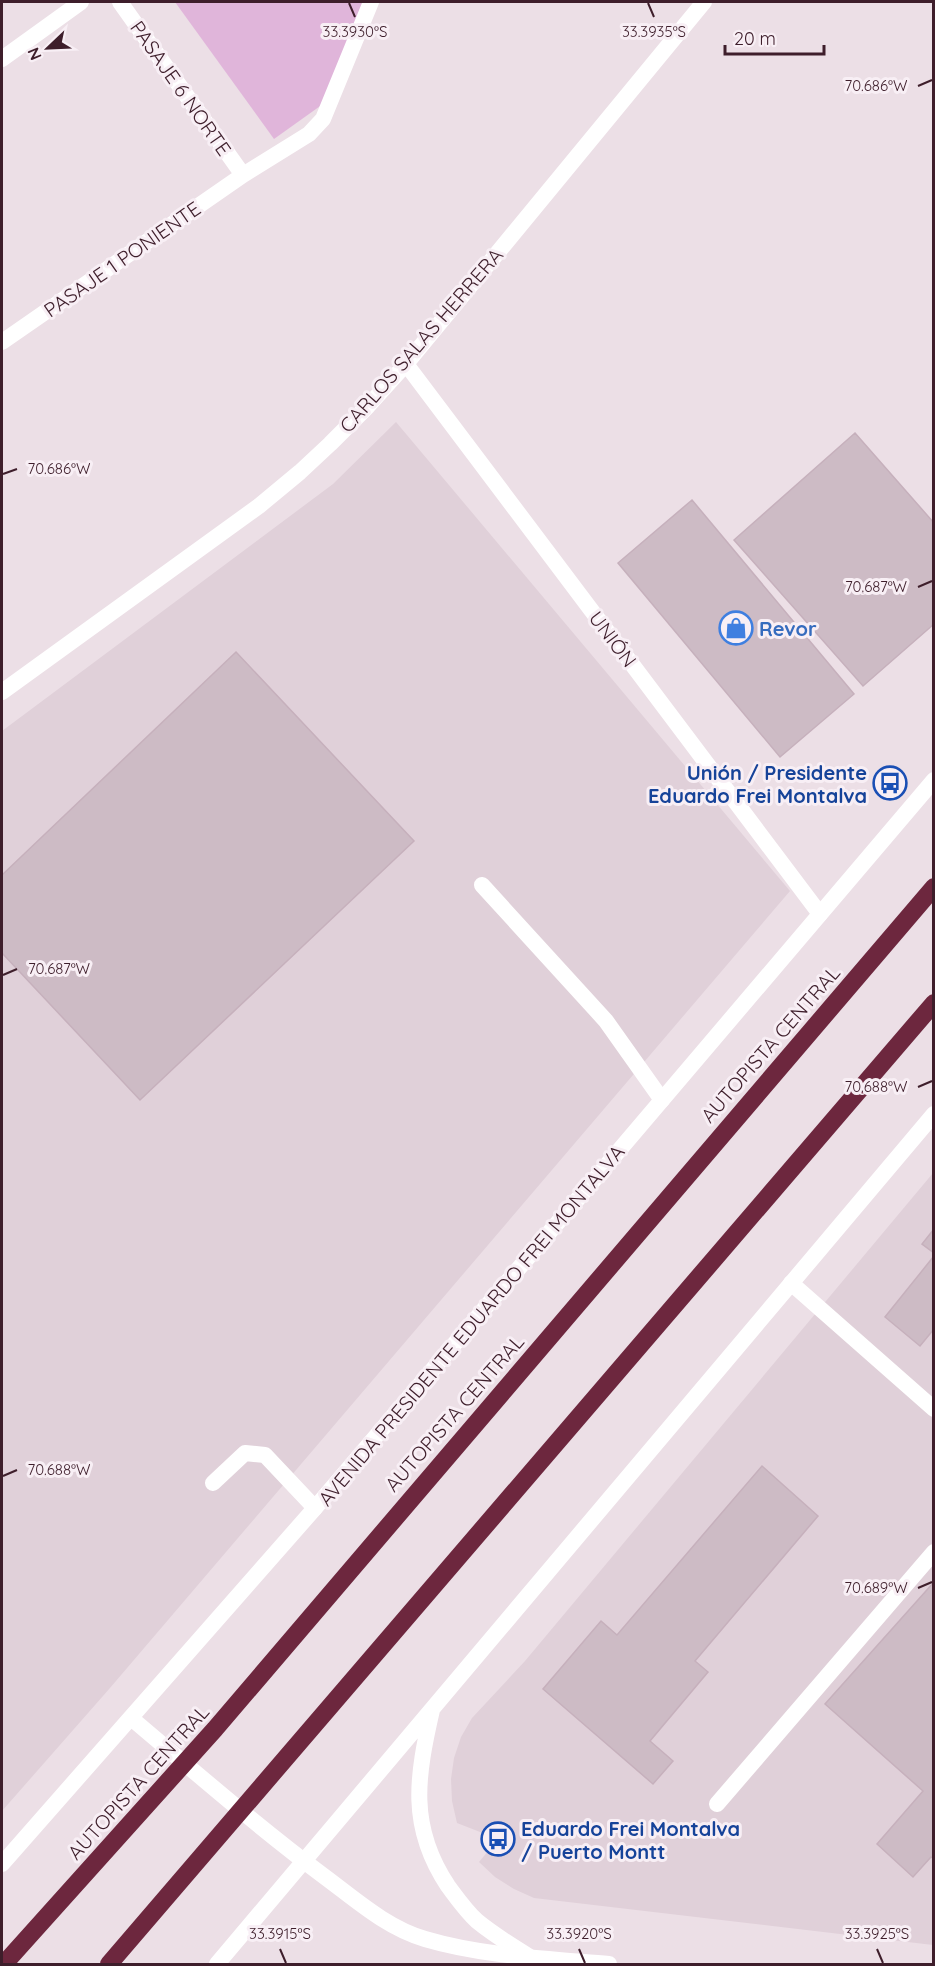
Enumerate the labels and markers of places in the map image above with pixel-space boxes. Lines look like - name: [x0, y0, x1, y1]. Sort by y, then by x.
- shop icon: Revor: [718, 610, 754, 646]
- place label: Revor: [759, 616, 817, 641]
- place label: Unión / Presidente Eduardo Frei Montalva: [648, 760, 867, 808]
- bus stop icon: Unión / Presidente Eduardo Frei Montalva: [872, 765, 908, 801]
- place label: Eduardo Frei Montalva / Puerto Montt: [521, 1816, 740, 1864]
- bus stop icon: Eduardo Frei Montalva / Puerto Montt: [480, 1821, 516, 1857]

